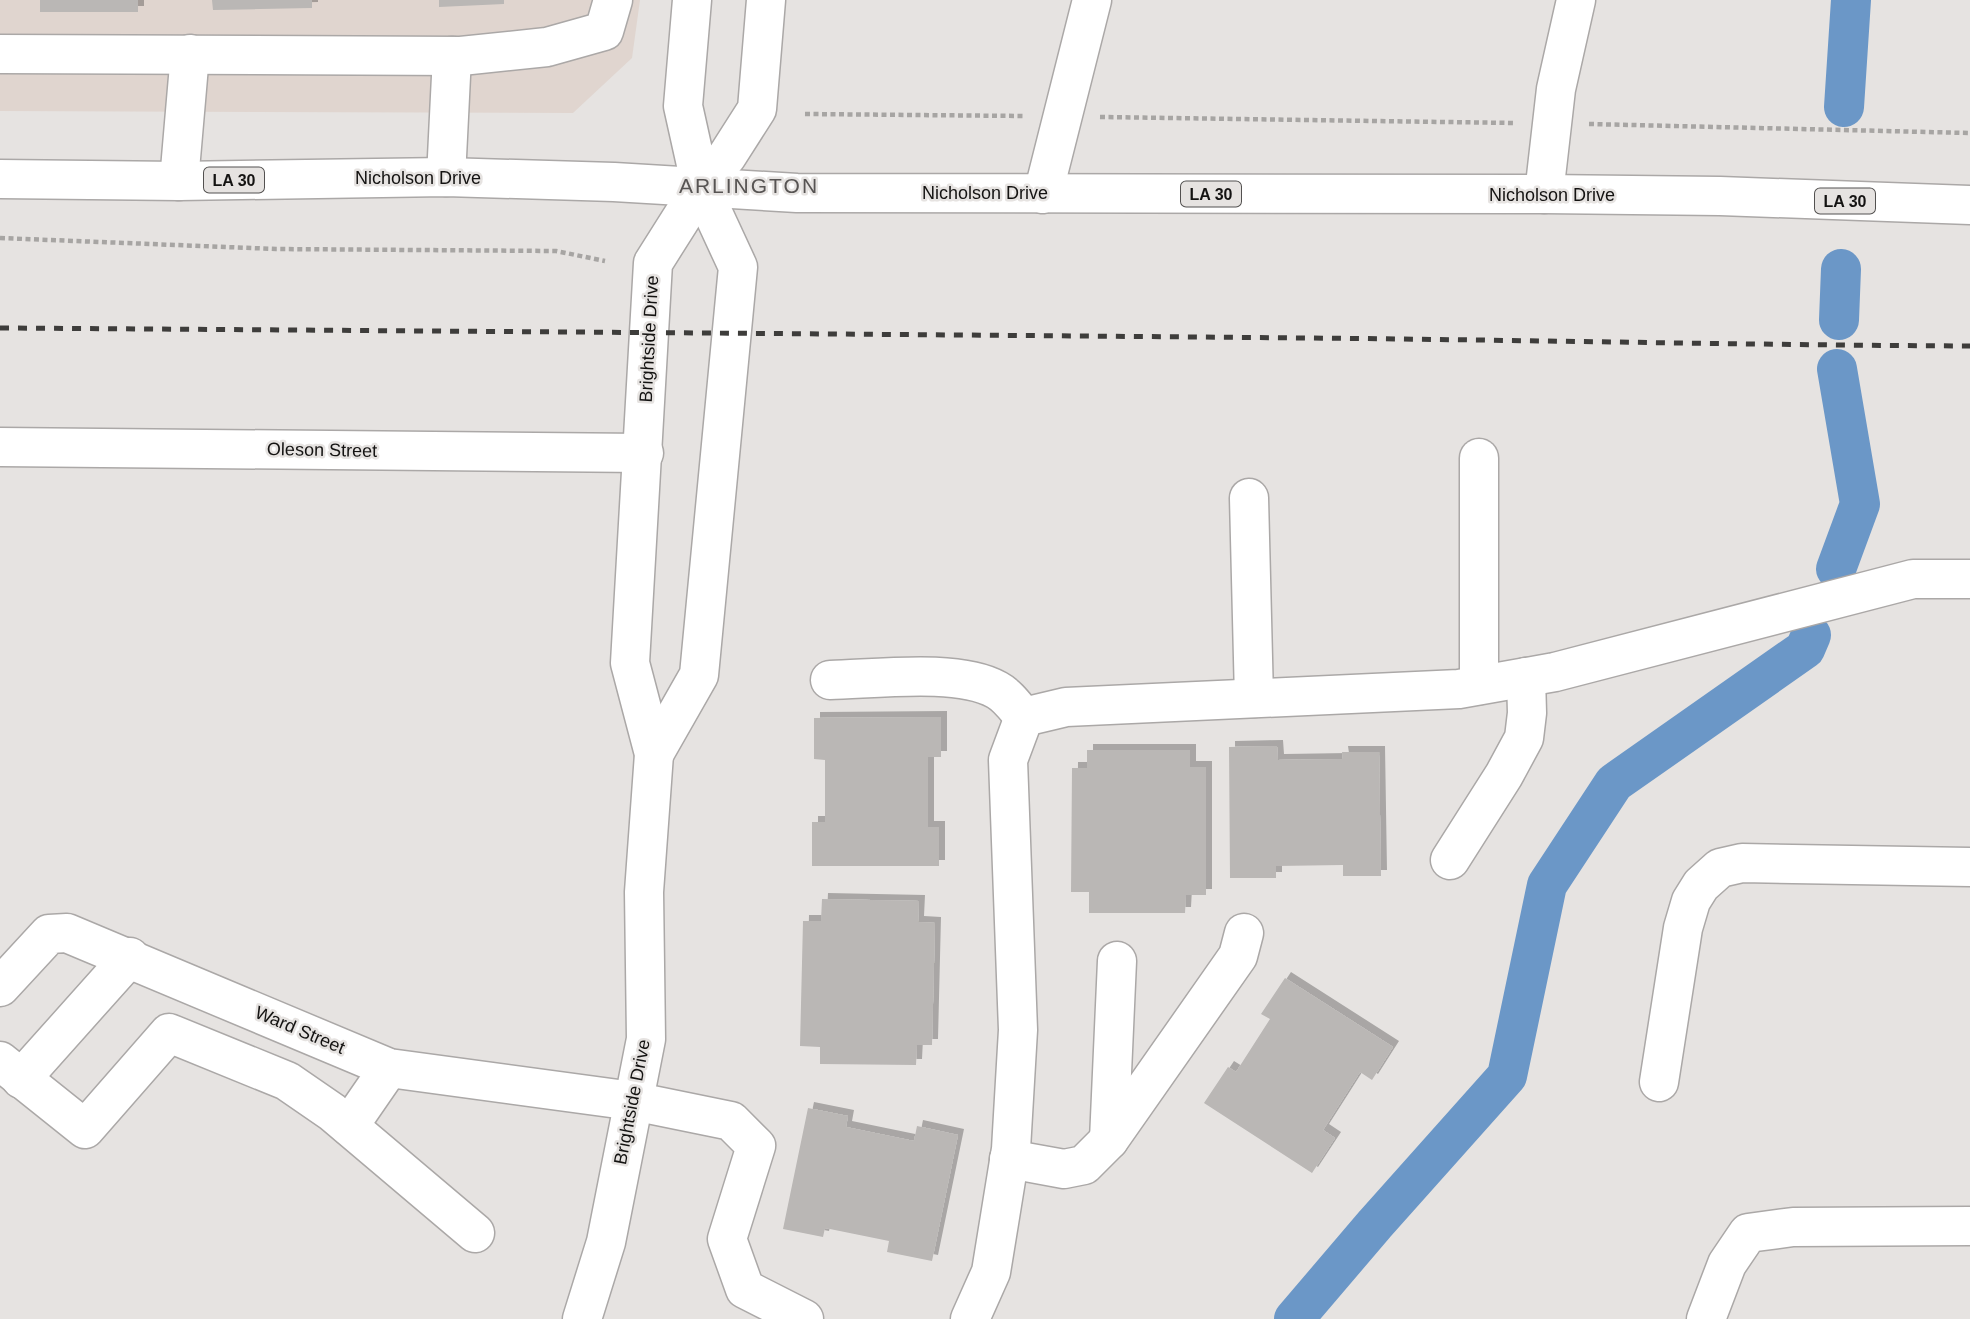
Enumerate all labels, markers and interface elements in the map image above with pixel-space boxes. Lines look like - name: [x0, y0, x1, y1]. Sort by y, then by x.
- road number: LA 30: [204, 168, 264, 192]
- street label: Nicholson Drive: [355, 168, 481, 188]
- district label: ARLINGTON: [679, 174, 819, 197]
- road number: LA 30: [1181, 182, 1241, 206]
- street label: Nicholson Drive: [922, 183, 1048, 203]
- street label: Nicholson Drive: [1489, 185, 1615, 205]
- road number: LA 30: [1815, 188, 1875, 214]
- street label: Brightside Drive: [636, 275, 662, 403]
- street label: Oleson Street: [267, 439, 377, 461]
- street label: Ward Street: [252, 1002, 348, 1058]
- street label: Brightside Drive: [610, 1038, 654, 1166]

